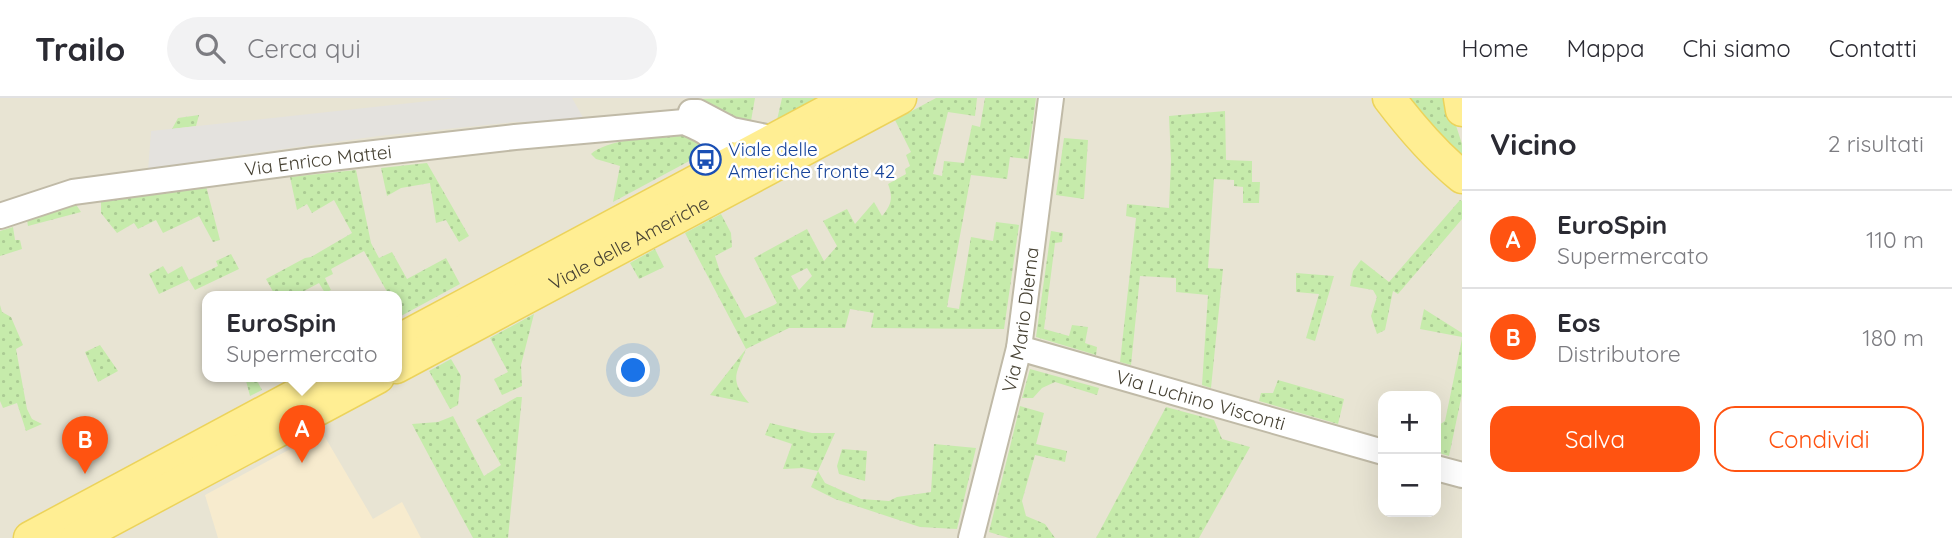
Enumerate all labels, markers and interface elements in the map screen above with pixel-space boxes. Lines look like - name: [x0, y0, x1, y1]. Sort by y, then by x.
- search box: [167, 17, 657, 80]
- text: Trailo: [35, 28, 125, 69]
- icon: search: [191, 29, 229, 67]
- text: Cerca qui: [247, 32, 361, 65]
- text: Home: [1461, 33, 1529, 63]
- text: Mappa: [1567, 33, 1645, 63]
- text: Chi siamo: [1683, 33, 1791, 63]
- text: Contatti: [1829, 33, 1917, 63]
- text: Vicino: [1490, 125, 1577, 163]
- text: 2 risultati: [1828, 129, 1924, 158]
- place label: Viale delle Americhe fronte 42: [728, 137, 895, 183]
- street label: Via Enrico Mattei: [243, 139, 393, 181]
- bus stop icon: Viale delle Americhe fronte 42: [688, 143, 722, 177]
- street label: Viale delle Americhe: [545, 190, 713, 295]
- text: EuroSpin: [1557, 208, 1667, 241]
- text: A: [1506, 225, 1520, 254]
- text: 110 m: [1866, 225, 1924, 254]
- text: Supermercato: [1557, 241, 1709, 270]
- street label: Via Mario Dierna: [996, 246, 1044, 395]
- popup: [202, 291, 402, 382]
- text: EuroSpin: [226, 306, 337, 339]
- text: Eos: [1557, 306, 1601, 339]
- text: B: [1505, 323, 1521, 352]
- text: 180 m: [1862, 323, 1924, 352]
- text: Supermercato: [226, 339, 378, 368]
- text: Distributore: [1557, 339, 1681, 368]
- your location: [616, 353, 650, 387]
- street label: Via Luchino Visconti: [1113, 364, 1288, 436]
- map controls: [1378, 391, 1441, 517]
- button: +: [1378, 391, 1441, 454]
- pin: A: [279, 405, 325, 463]
- button: Salva: [1490, 406, 1700, 472]
- button: Condividi: [1714, 406, 1924, 472]
- pin: B: [62, 416, 108, 474]
- button: −: [1378, 454, 1441, 517]

